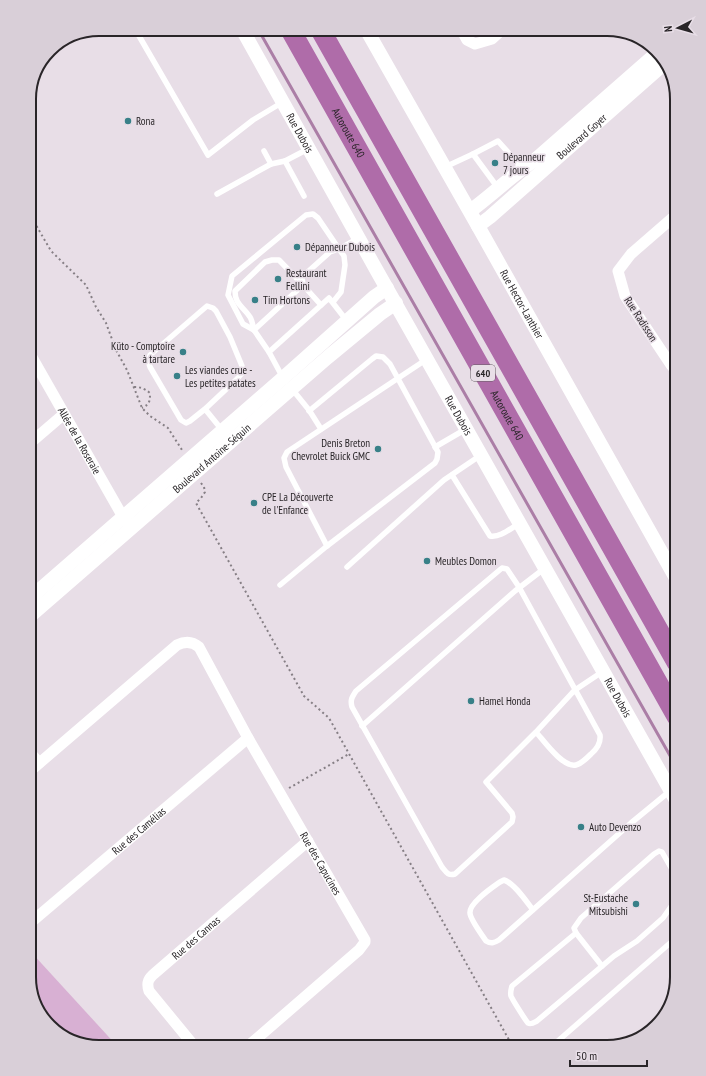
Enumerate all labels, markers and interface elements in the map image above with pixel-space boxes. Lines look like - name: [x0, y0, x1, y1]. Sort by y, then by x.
- north arrow: [658, 8, 698, 48]
- text: N: [661, 25, 675, 33]
- street label: Autoroute 640: [329, 105, 368, 160]
- street label: Rue Dubois: [283, 111, 317, 155]
- street label: Boulevard Goyer: [554, 111, 610, 162]
- place label: Rona: [136, 114, 155, 128]
- marker: Rona: [123, 116, 133, 126]
- place label: Dépanneur 7 jours: [503, 150, 545, 177]
- marker: Dépanneur 7 jours: [490, 158, 500, 168]
- place label: Dépanneur Dubois: [305, 240, 375, 254]
- marker: Dépanneur Dubois: [292, 242, 302, 252]
- place label: Restaurant Fellini: [286, 266, 327, 293]
- street label: Rue Hector-Lanthier: [497, 267, 547, 341]
- marker: Restaurant Fellini: [273, 274, 283, 284]
- place label: Tim Hortons: [263, 293, 310, 307]
- street label: Rue Radisson: [621, 294, 661, 344]
- marker: Tim Hortons: [250, 295, 260, 305]
- place label: Küto - Comptoire à tartare: [111, 339, 175, 366]
- marker: Küto - Comptoire à tartare: [178, 347, 188, 357]
- place label: Les viandes crue - Les petites patates: [185, 363, 256, 390]
- road number: 640: [471, 365, 495, 381]
- marker: Les viandes crue - Les petites patates: [172, 371, 182, 381]
- street label: Autoroute 640: [488, 388, 527, 443]
- street label: Rue Dubois: [442, 393, 475, 438]
- street label: Allée de la Roseraie: [55, 405, 104, 477]
- street label: Boulevard Antoine-Séguin: [170, 420, 254, 496]
- place label: Denis Breton Chevrolet Buick GMC: [291, 436, 370, 463]
- marker: Denis Breton Chevrolet Buick GMC: [373, 444, 383, 454]
- place label: CPE La Découverte de l'Enfance: [262, 490, 334, 517]
- marker: CPE La Découverte de l'Enfance: [249, 498, 259, 508]
- place label: Meubles Domon: [435, 554, 497, 568]
- marker: Meubles Domon: [422, 556, 432, 566]
- street label: Rue Dubois: [601, 675, 635, 720]
- place label: Hamel Honda: [479, 694, 531, 708]
- marker: Hamel Honda: [466, 696, 476, 706]
- street label: Rue des Camélias: [109, 804, 169, 858]
- place label: Auto Devenzo: [589, 820, 642, 834]
- marker: Auto Devenzo: [576, 822, 586, 832]
- street label: Rue des Capucines: [297, 829, 345, 898]
- place label: St-Eustache Mitsubishi: [583, 891, 628, 918]
- marker: St-Eustache Mitsubishi: [631, 899, 641, 909]
- street label: Rue des Cannas: [169, 913, 223, 962]
- scale bar: [570, 1042, 647, 1068]
- text: 50 m: [576, 1048, 597, 1063]

